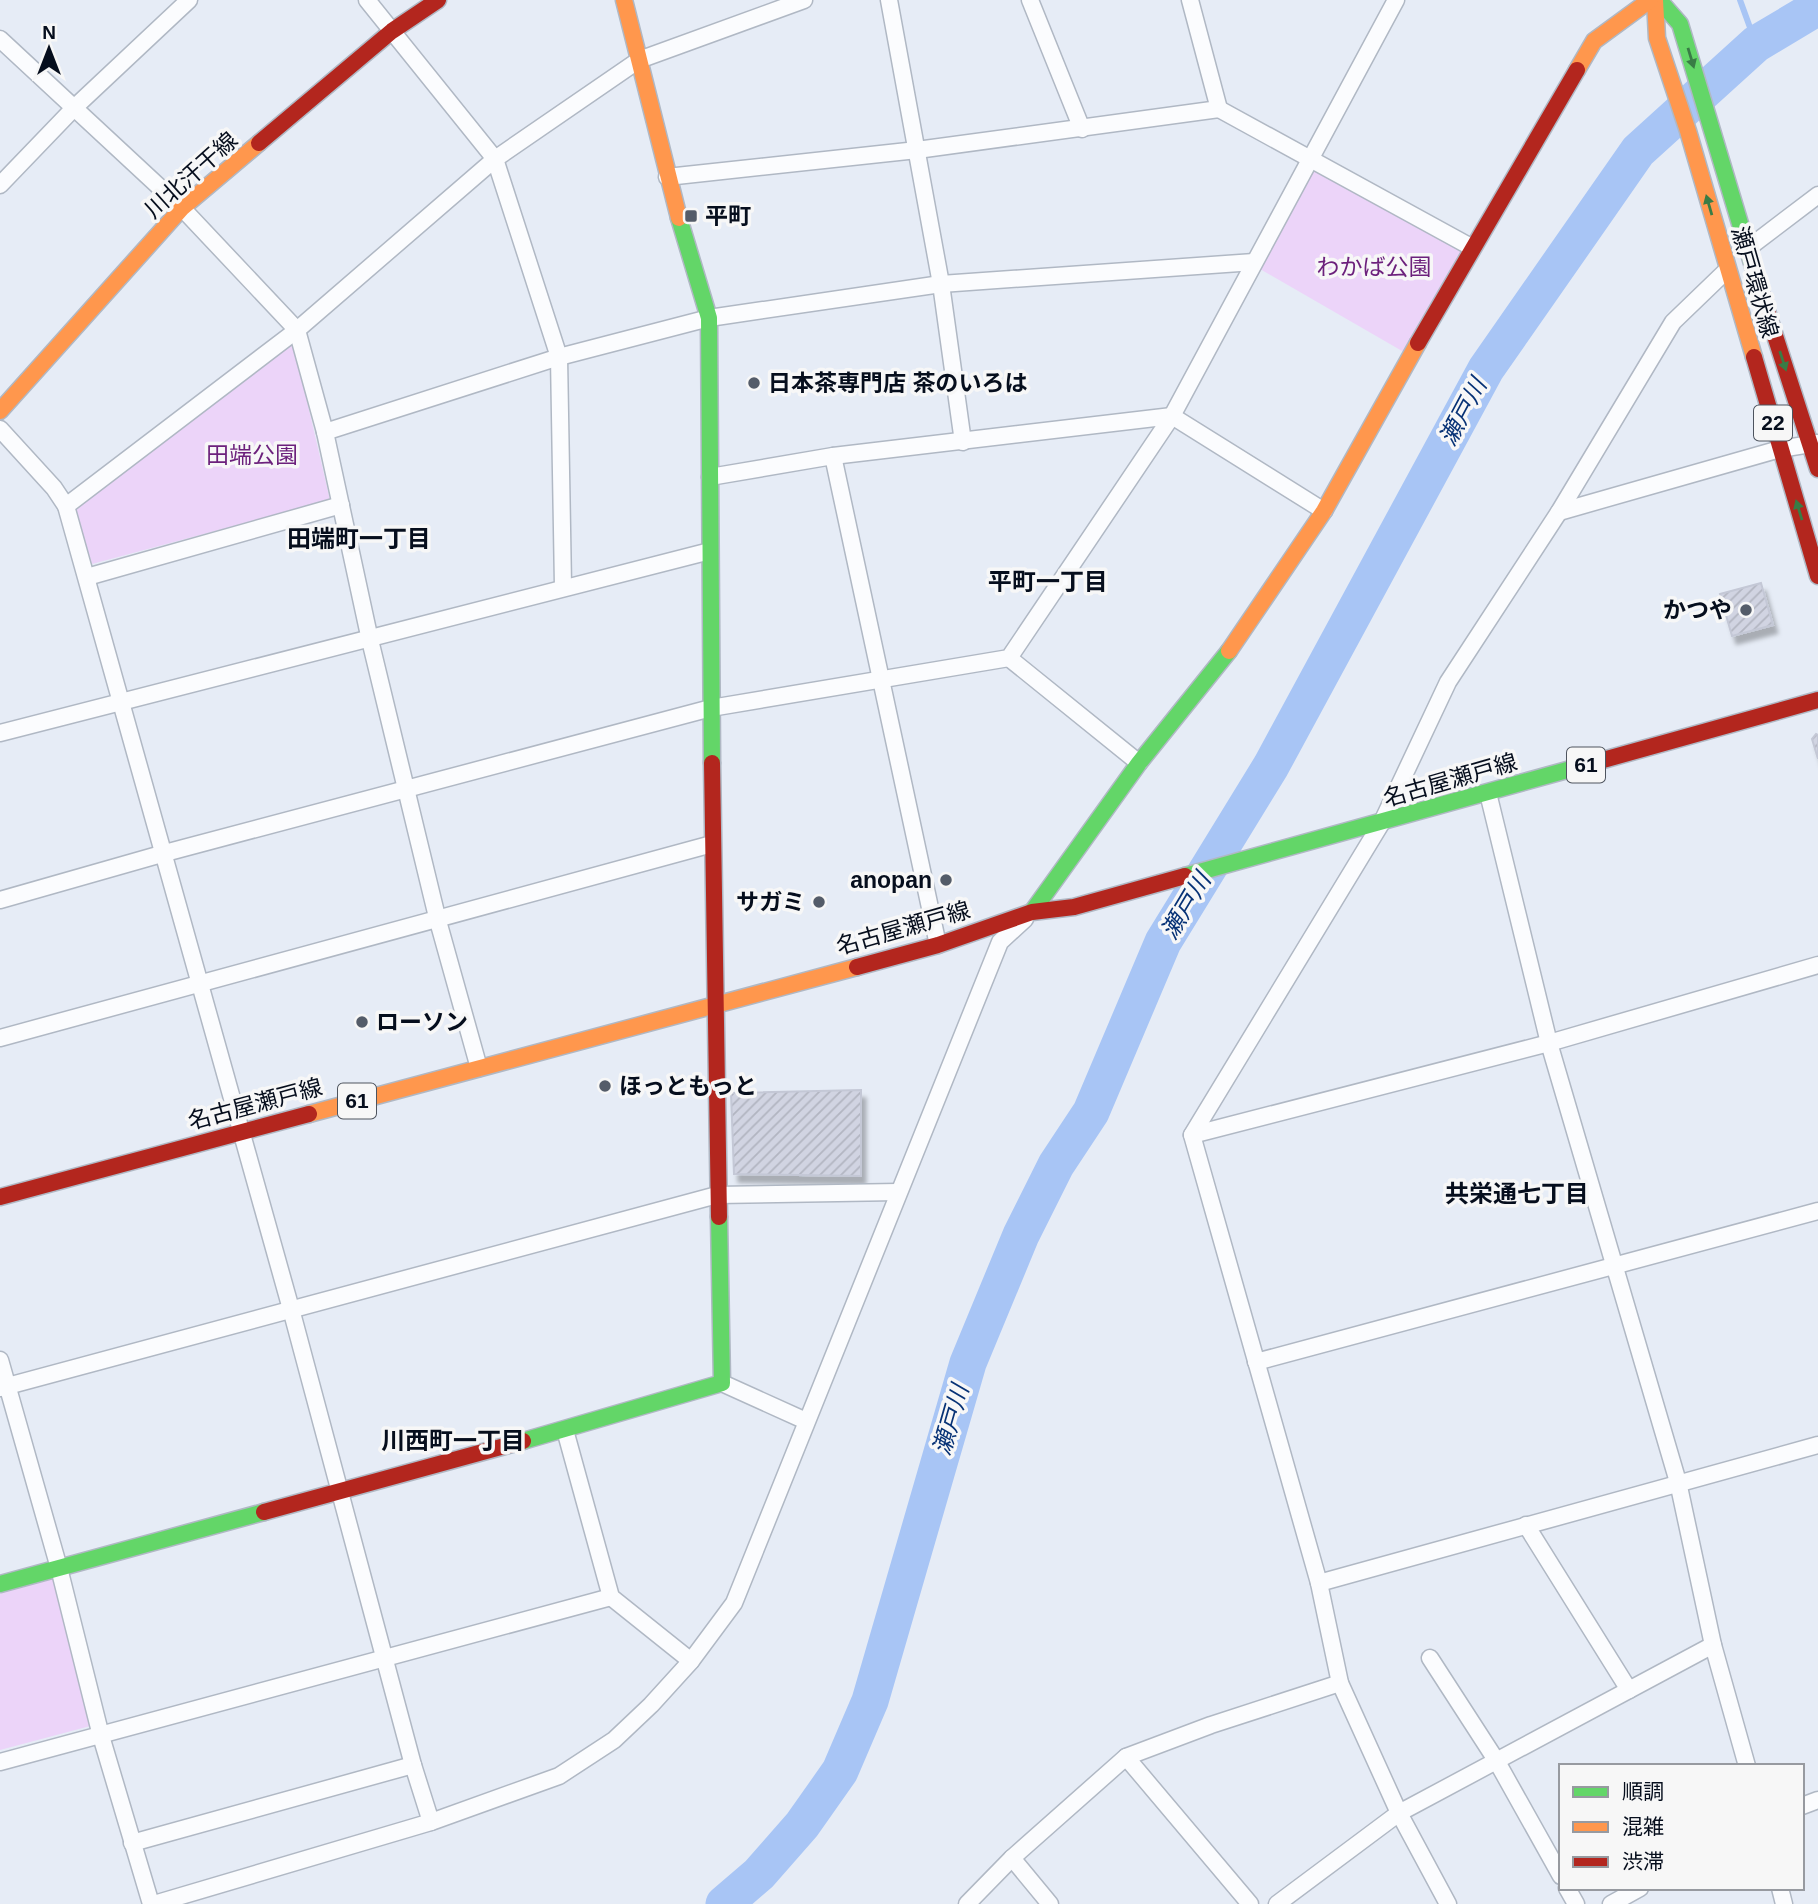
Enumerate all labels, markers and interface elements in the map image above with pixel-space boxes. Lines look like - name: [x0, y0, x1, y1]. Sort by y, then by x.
- north arrow: [14, 14, 84, 84]
- text: N: [42, 22, 56, 43]
- one-way arrow: [1686, 48, 1696, 69]
- street label: 川北汗干線: [140, 127, 242, 223]
- one-way arrow: [1703, 194, 1713, 215]
- place label: 平町: [705, 203, 751, 229]
- marker: 平町: [683, 208, 699, 224]
- street label: 瀬戸環状線: [1727, 223, 1783, 341]
- park label: わかば公園: [1317, 254, 1432, 280]
- one-way arrow: [1778, 350, 1789, 371]
- place label: 日本茶専門店 茶のいろは: [768, 370, 1027, 396]
- water label: 瀬戸川: [1434, 371, 1493, 450]
- marker: 日本茶専門店 茶のいろは: [746, 375, 762, 391]
- road number: 22: [1754, 406, 1792, 440]
- park label: 田端公園: [206, 442, 298, 468]
- one-way arrow: [1793, 500, 1803, 521]
- district label: 田端町一丁目: [287, 525, 431, 552]
- district label: 平町一丁目: [988, 568, 1108, 595]
- place label: かつや: [1663, 597, 1732, 623]
- marker: かつや: [1738, 602, 1754, 618]
- street label: 名古屋瀬戸線: [1380, 748, 1520, 812]
- road number: 61: [1567, 748, 1605, 782]
- water label: 瀬戸川: [1155, 865, 1217, 944]
- place label: anopan: [850, 867, 932, 893]
- marker: anopan: [938, 872, 954, 888]
- place label: サガミ: [736, 889, 805, 915]
- marker: サガミ: [811, 894, 827, 910]
- street label: 名古屋瀬戸線: [833, 896, 973, 960]
- place label: ローソン: [376, 1009, 468, 1035]
- marker: ローソン: [354, 1014, 370, 1030]
- place label: ほっともっと: [619, 1073, 757, 1099]
- street label: 名古屋瀬戸線: [185, 1074, 325, 1134]
- marker: ほっともっと: [597, 1078, 613, 1094]
- road number: 61: [338, 1084, 376, 1118]
- district label: 共栄通七丁目: [1445, 1180, 1589, 1207]
- water label: 瀬戸川: [928, 1379, 974, 1458]
- district label: 川西町一丁目: [381, 1427, 525, 1454]
- legend: [1559, 1764, 1804, 1890]
- text: 順調: [1622, 1780, 1664, 1803]
- text: 混雑: [1622, 1815, 1664, 1838]
- text: 渋滞: [1622, 1850, 1664, 1873]

